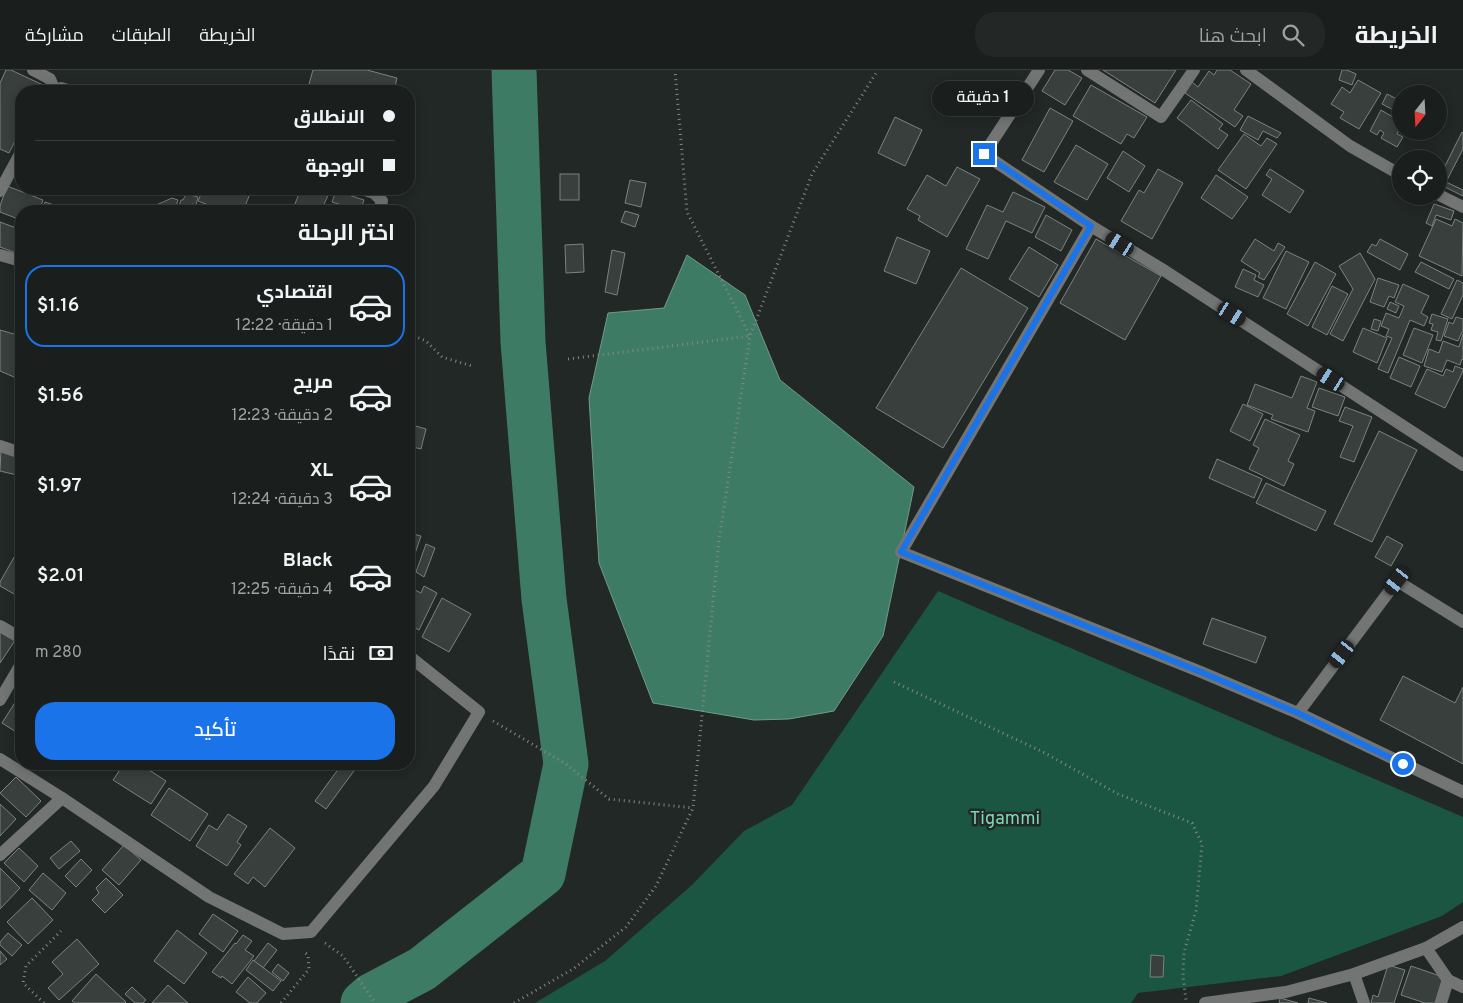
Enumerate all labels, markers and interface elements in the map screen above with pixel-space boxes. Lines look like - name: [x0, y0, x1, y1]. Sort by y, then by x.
- search box: [975, 12, 1325, 57]
- icon: search: [1279, 21, 1307, 49]
- text: الخريطة: [1355, 22, 1438, 52]
- text: مشاركة: [25, 25, 84, 48]
- text: الطبقات: [112, 25, 171, 48]
- text: الخريطة: [199, 25, 256, 48]
- text: ابحث هنا: [1199, 25, 1267, 49]
- callout: 1 دقيقة: [933, 82, 1035, 116]
- north arrow: [1392, 85, 1448, 140]
- map controls: [1392, 85, 1447, 205]
- text: 1 دقيقة: [957, 88, 1009, 108]
- text: الانطلاق: [294, 106, 365, 130]
- route end: [973, 143, 995, 165]
- button: locate: [1392, 150, 1447, 205]
- text: الوجهة: [305, 155, 365, 179]
- text: اختر الرحلة: [298, 221, 395, 248]
- car: [1103, 230, 1136, 258]
- text: اقتصادي: [257, 281, 333, 305]
- icon: car: [348, 284, 393, 329]
- text: $1.16: [37, 294, 79, 318]
- car: [1215, 300, 1248, 328]
- text: 1 دقيقة · 12:22: [235, 316, 333, 336]
- car: [1314, 365, 1347, 393]
- text: مريح: [293, 371, 333, 395]
- icon: car: [348, 374, 393, 419]
- text: $1.56: [37, 384, 84, 408]
- text: 2 دقيقة · 12:23: [232, 406, 333, 426]
- text: XL: [310, 459, 333, 483]
- icon: car: [348, 464, 393, 509]
- text: $1.97: [37, 474, 82, 498]
- text: 3 دقيقة · 12:24: [232, 490, 333, 510]
- text: Black: [283, 549, 333, 573]
- icon: car: [348, 554, 393, 599]
- text: $2.01: [37, 564, 84, 588]
- car: [1381, 565, 1412, 597]
- text: 4 دقيقة · 12:25: [231, 580, 333, 600]
- car: [1326, 638, 1357, 670]
- icon: cash: [367, 639, 395, 667]
- text: 280 m: [35, 643, 82, 663]
- text: نقدًا: [323, 643, 355, 667]
- button: تأكيد: [35, 702, 395, 760]
- route start: [1392, 753, 1414, 775]
- park label: Tigammi: [970, 808, 1040, 831]

